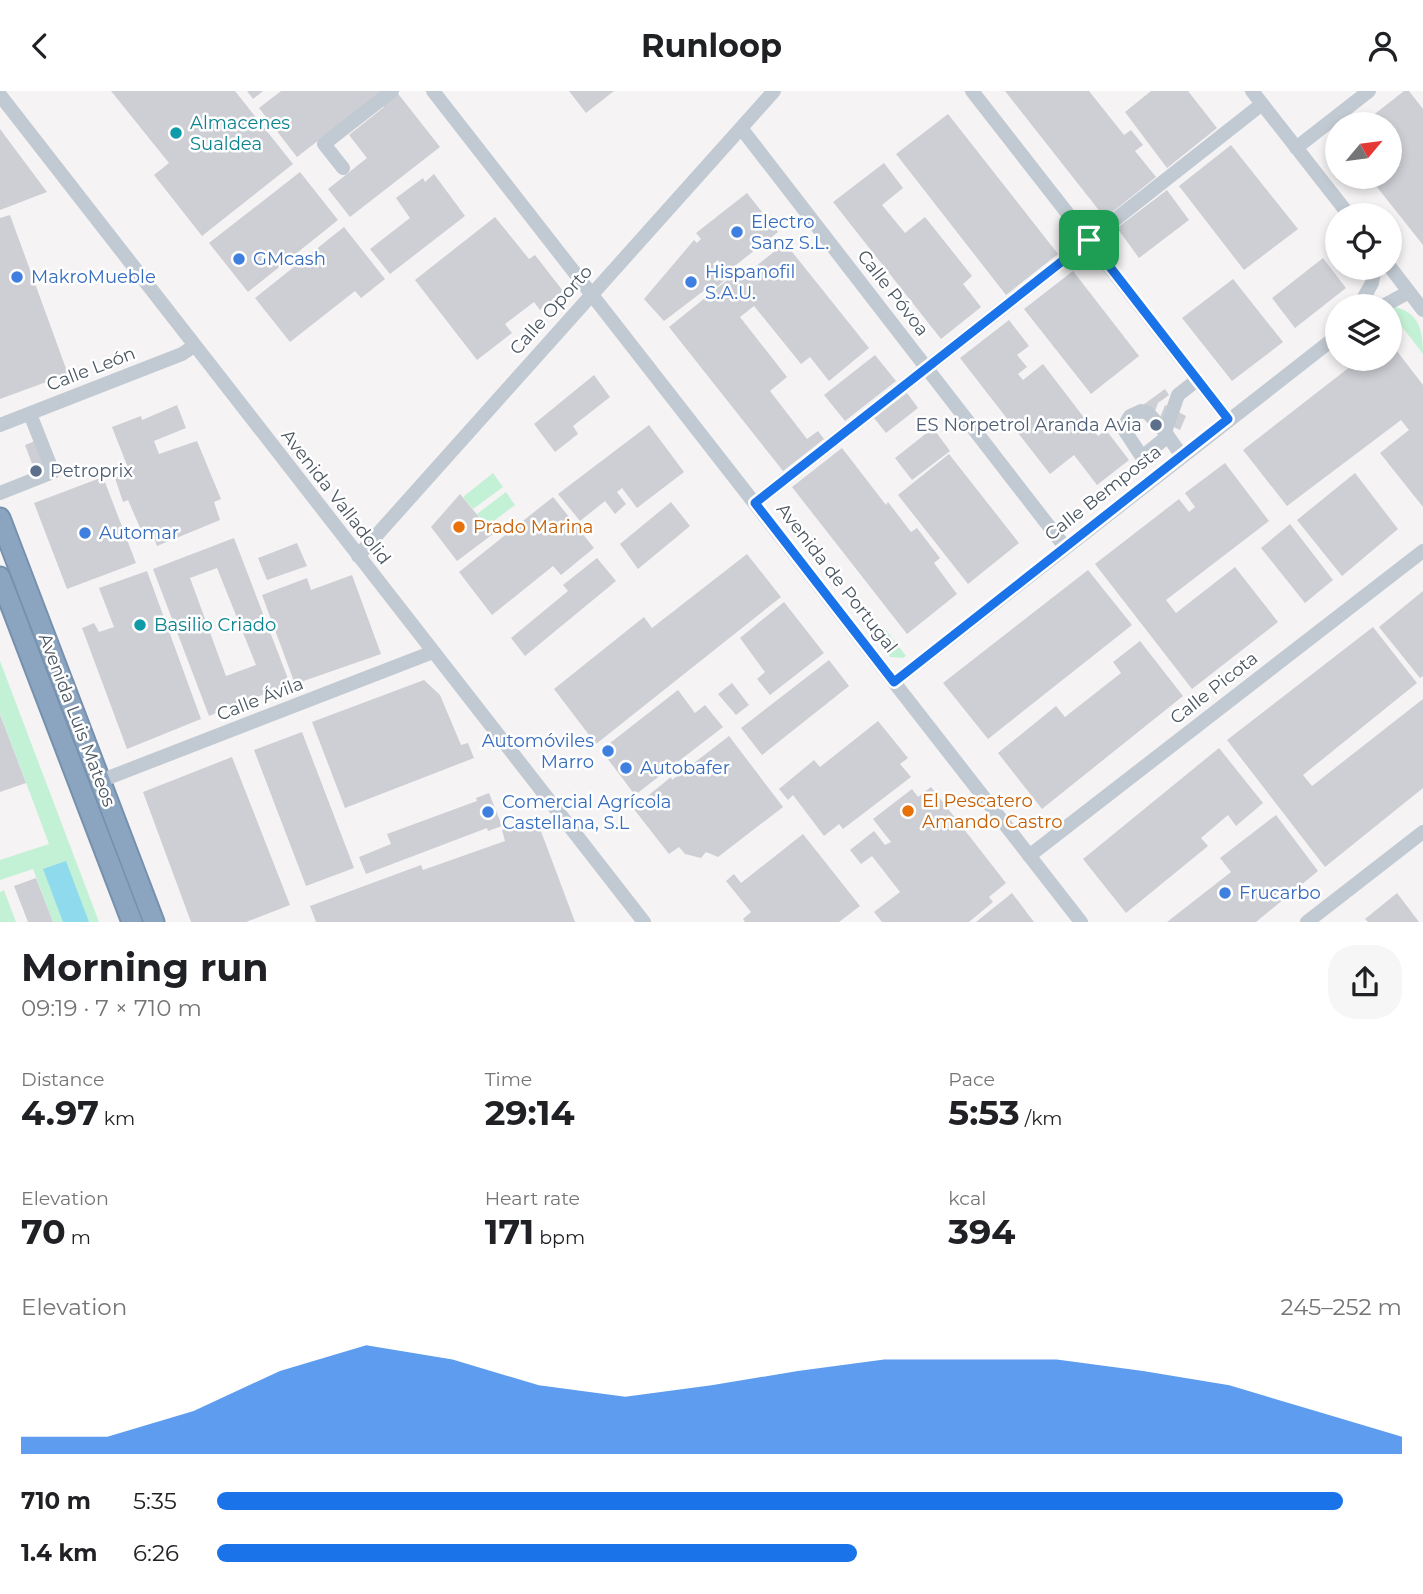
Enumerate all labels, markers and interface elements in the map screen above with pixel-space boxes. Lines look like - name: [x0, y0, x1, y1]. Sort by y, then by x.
- text: Runloop: [641, 26, 782, 65]
- icon: back: [21, 27, 59, 65]
- icon: person: [1364, 27, 1402, 65]
- place label: Almacenes Sualdea: [190, 112, 290, 155]
- north arrow: [1325, 112, 1402, 189]
- map controls: [1325, 112, 1402, 371]
- marker: Almacenes Sualdea: [168, 125, 184, 141]
- button: locate: [1325, 203, 1402, 280]
- pin: [1059, 210, 1119, 270]
- place label: Electro Sanz S.L.: [751, 211, 829, 254]
- icon: arrive: [1070, 221, 1108, 259]
- marker: Electro Sanz S.L.: [729, 224, 745, 240]
- street label: Calle Póvoa: [852, 245, 934, 341]
- place label: GMcash: [253, 248, 326, 270]
- marker: GMcash: [231, 251, 247, 267]
- street label: Calle Oporto: [505, 261, 597, 359]
- place label: Hispanofil S.A.U.: [705, 261, 795, 304]
- place label: MakroMueble: [31, 266, 156, 288]
- marker: MakroMueble: [9, 269, 25, 285]
- marker: Hispanofil S.A.U.: [683, 274, 699, 290]
- button: layers: [1325, 294, 1402, 371]
- street label: Calle León: [44, 342, 138, 396]
- place label: ES Norpetrol Aranda Avia: [916, 414, 1142, 436]
- marker: ES Norpetrol Aranda Avia: [1148, 417, 1164, 433]
- street label: Avenida Valladolid: [276, 425, 396, 569]
- street label: Calle Bemposta: [1040, 441, 1166, 545]
- place label: Petroprix: [50, 460, 133, 482]
- marker: Petroprix: [28, 463, 44, 479]
- street label: Avenida de Portugal: [772, 499, 902, 657]
- place label: Prado Marina: [473, 516, 593, 538]
- marker: Prado Marina: [451, 519, 467, 535]
- place label: Automar: [99, 522, 179, 544]
- marker: Automar: [77, 525, 93, 541]
- place label: Basilio Criado: [154, 614, 276, 636]
- marker: Basilio Criado: [132, 617, 148, 633]
- street label: Avenida Luis Mateos: [34, 630, 120, 810]
- street label: Calle Picota: [1166, 647, 1262, 729]
- street label: Calle Ávila: [214, 672, 306, 726]
- place label: Automóviles Marro: [482, 730, 594, 773]
- marker: Automóviles Marro: [600, 743, 616, 759]
- place label: Autobafer: [640, 757, 730, 779]
- marker: Autobafer: [618, 760, 634, 776]
- place label: El Pescatero Amando Castro: [922, 790, 1063, 833]
- place label: Comercial Agrícola Castellana, S.L: [502, 791, 671, 834]
- marker: El Pescatero Amando Castro: [900, 803, 916, 819]
- marker: Comercial Agrícola Castellana, S.L: [480, 804, 496, 820]
- place label: Frucarbo: [1239, 882, 1321, 904]
- marker: Frucarbo: [1217, 885, 1233, 901]
- text: Morning run: [21, 944, 269, 991]
- button: share: [1328, 945, 1402, 1019]
- text: 09:19 · 7 × 710 m: [21, 994, 202, 1022]
- text: Distance: [21, 1068, 104, 1091]
- text: Time: [485, 1068, 532, 1091]
- text: Pace: [948, 1068, 995, 1091]
- text: 4.97: [21, 1091, 99, 1134]
- text: 29:14: [485, 1091, 575, 1134]
- text: 5:53: [948, 1091, 1020, 1134]
- text: km: [99, 1107, 135, 1130]
- text: /km: [1020, 1107, 1063, 1130]
- text: Elevation: [21, 1187, 109, 1210]
- text: Heart rate: [485, 1187, 580, 1210]
- text: kcal: [948, 1187, 986, 1210]
- text: 70: [21, 1210, 66, 1253]
- text: 171: [485, 1210, 534, 1253]
- text: 394: [948, 1210, 1015, 1253]
- text: m: [66, 1226, 91, 1249]
- text: bpm: [534, 1226, 585, 1249]
- text: Elevation: [21, 1293, 127, 1321]
- text: 245–252 m: [1281, 1293, 1402, 1321]
- text: 710 m: [21, 1487, 91, 1515]
- text: 5:35: [133, 1487, 177, 1515]
- text: 1.4 km: [21, 1539, 98, 1567]
- text: 6:26: [133, 1539, 179, 1567]

